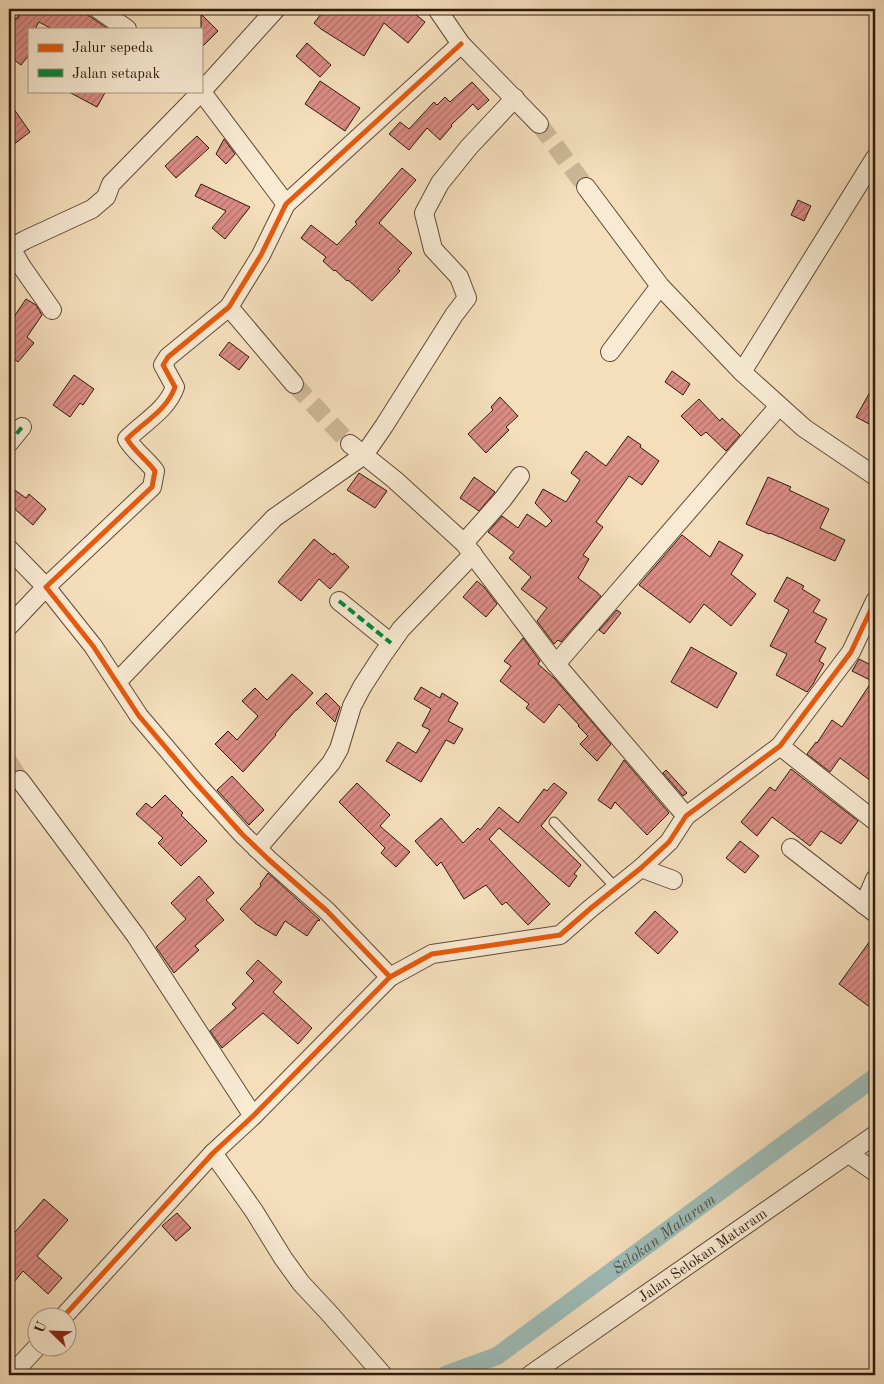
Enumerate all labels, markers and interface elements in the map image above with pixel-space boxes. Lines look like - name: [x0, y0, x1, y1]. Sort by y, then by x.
- legend: [28, 28, 202, 92]
- text: Jalur sepeda: [72, 41, 154, 56]
- text: Jalan setapak: [72, 67, 161, 82]
- water label: Selokan Mataram: [610, 1192, 719, 1278]
- street label: Jalan Selokan Mataram: [636, 1206, 770, 1306]
- north arrow: [28, 1306, 78, 1356]
- text: U: [32, 1319, 50, 1335]

